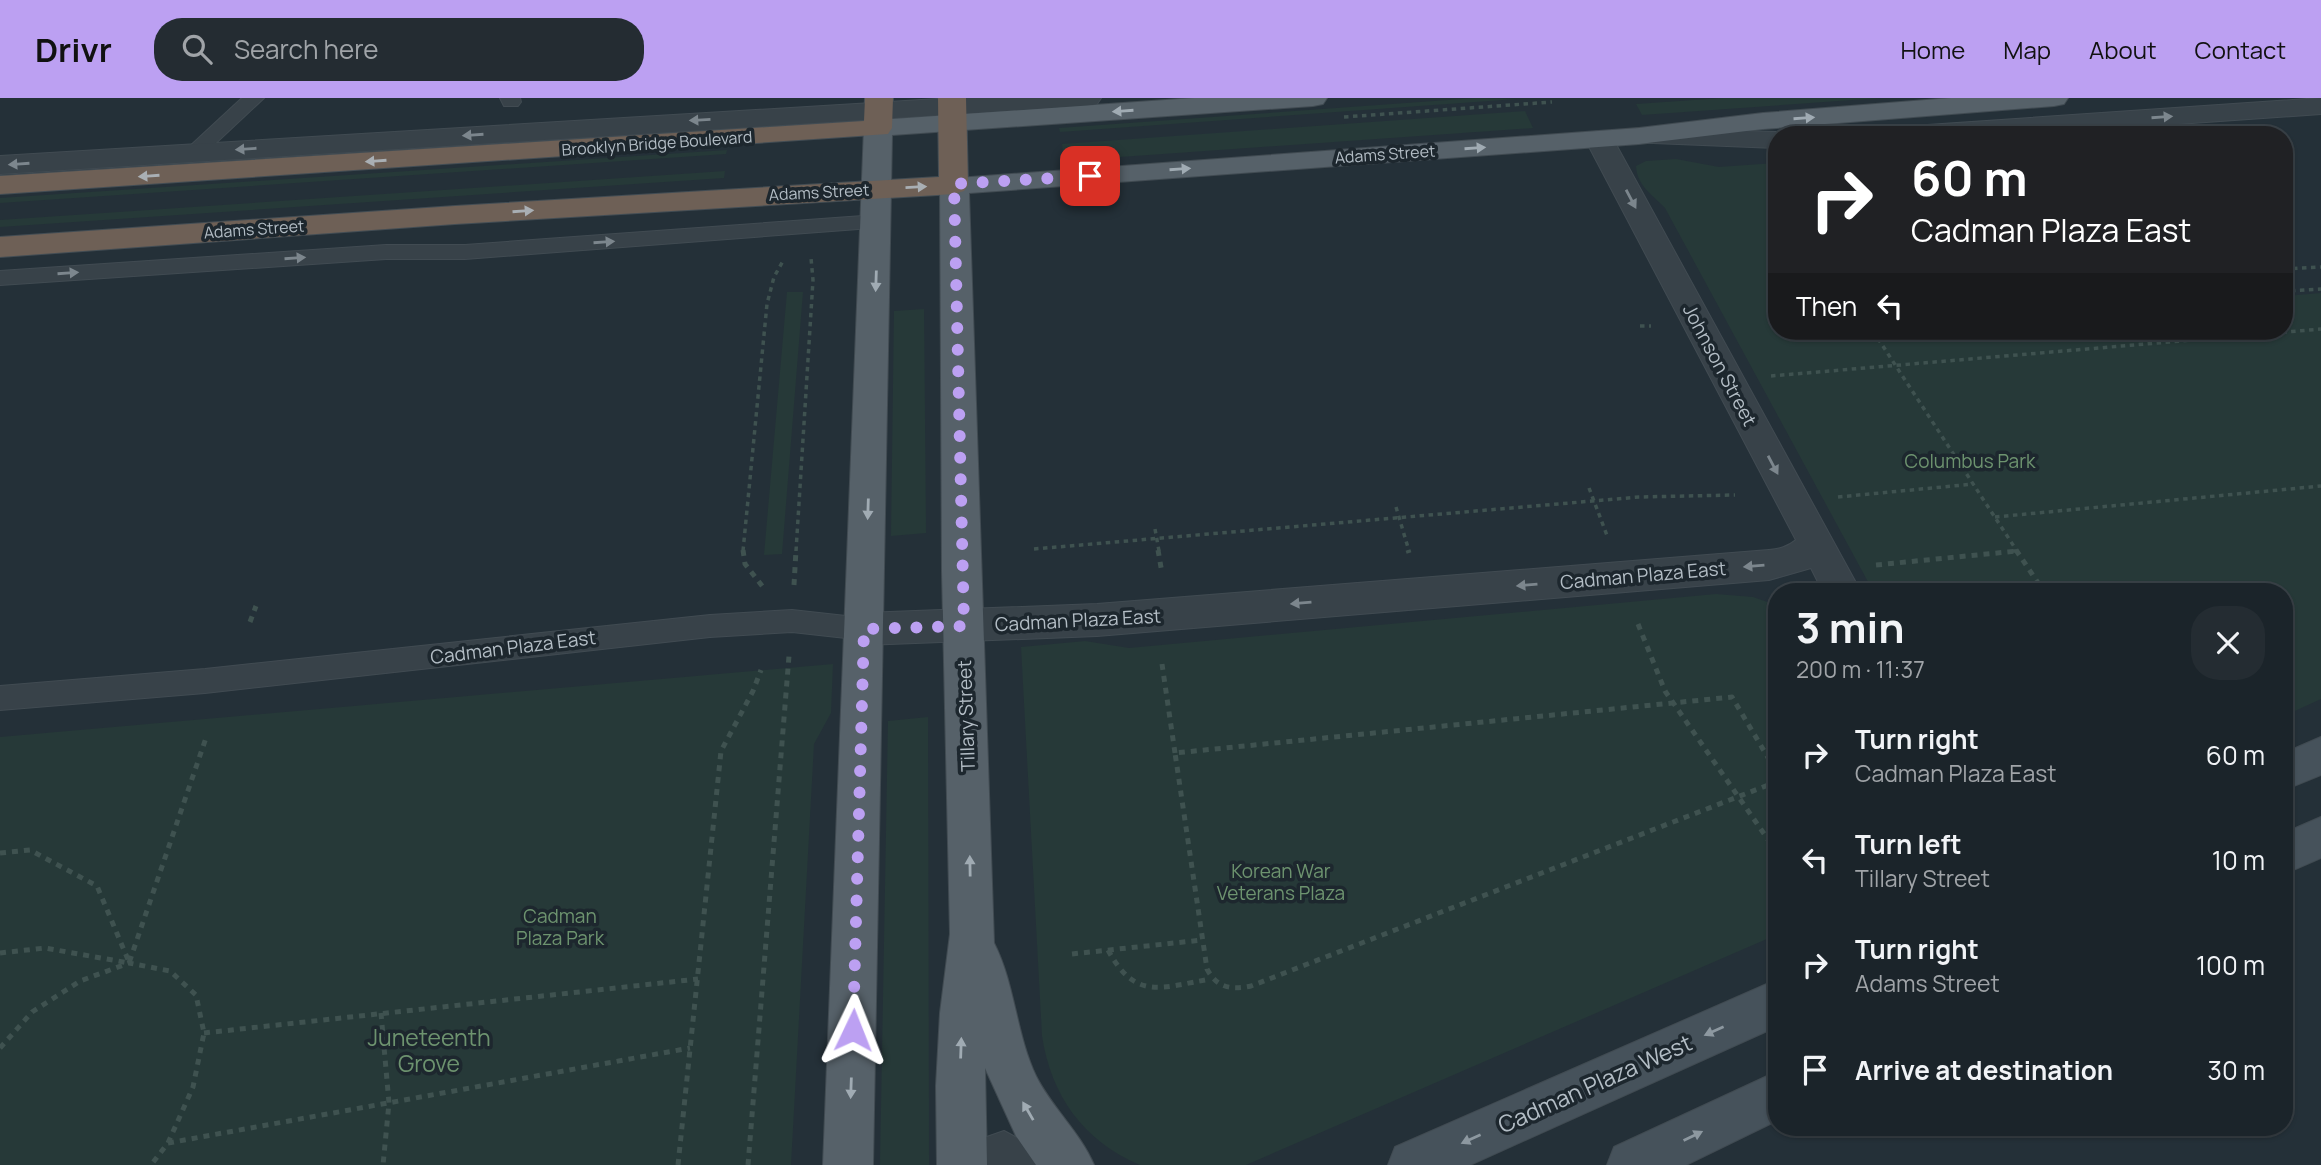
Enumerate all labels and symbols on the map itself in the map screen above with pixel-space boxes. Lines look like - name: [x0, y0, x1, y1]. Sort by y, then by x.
- one-way arrow: [1111, 106, 1133, 117]
- one-way arrow: [2151, 111, 2173, 122]
- one-way arrow: [1793, 112, 1815, 123]
- one-way arrow: [689, 115, 711, 126]
- street label: Brooklyn Bridge Boulevard: [561, 125, 753, 161]
- one-way arrow: [462, 129, 484, 140]
- street label: Adams Street: [1334, 140, 1436, 168]
- one-way arrow: [1464, 142, 1486, 153]
- one-way arrow: [235, 144, 257, 155]
- pin: [1060, 146, 1120, 206]
- one-way arrow: [364, 156, 386, 167]
- one-way arrow: [8, 159, 30, 170]
- one-way arrow: [1169, 163, 1191, 174]
- one-way arrow: [137, 171, 159, 182]
- street label: Adams Street: [768, 178, 870, 206]
- one-way arrow: [905, 181, 927, 192]
- one-way arrow: [1625, 190, 1637, 209]
- one-way arrow: [512, 205, 534, 216]
- street label: Adams Street: [203, 215, 305, 243]
- one-way arrow: [593, 236, 615, 247]
- one-way arrow: [284, 252, 306, 263]
- one-way arrow: [57, 267, 79, 278]
- one-way arrow: [870, 271, 881, 293]
- street label: Johnson Street: [1677, 299, 1763, 431]
- park label: Columbus Park: [1905, 448, 2036, 474]
- one-way arrow: [1767, 455, 1779, 475]
- one-way arrow: [863, 498, 874, 520]
- street label: Cadman Plaza East: [1559, 555, 1727, 595]
- one-way arrow: [1743, 561, 1765, 572]
- one-way arrow: [1516, 580, 1538, 591]
- one-way arrow: [1290, 598, 1312, 609]
- street label: Cadman Plaza East: [994, 603, 1162, 637]
- street label: Cadman Plaza East: [429, 624, 597, 670]
- street label: Tillary Street: [951, 660, 981, 772]
- one-way arrow: [964, 855, 976, 877]
- park label: Korean War Veterans Plaza: [1217, 858, 1345, 906]
- park label: Cadman Plaza Park: [516, 903, 605, 951]
- position arrow: [816, 993, 890, 1067]
- park label: Juneteenth Grove: [367, 1021, 491, 1079]
- one-way arrow: [1704, 1025, 1724, 1037]
- street label: Cadman Plaza West: [1493, 1026, 1697, 1140]
- one-way arrow: [956, 1037, 967, 1059]
- one-way arrow: [845, 1077, 856, 1099]
- one-way arrow: [1022, 1101, 1034, 1120]
- one-way arrow: [1683, 1130, 1703, 1141]
- one-way arrow: [1460, 1134, 1481, 1145]

